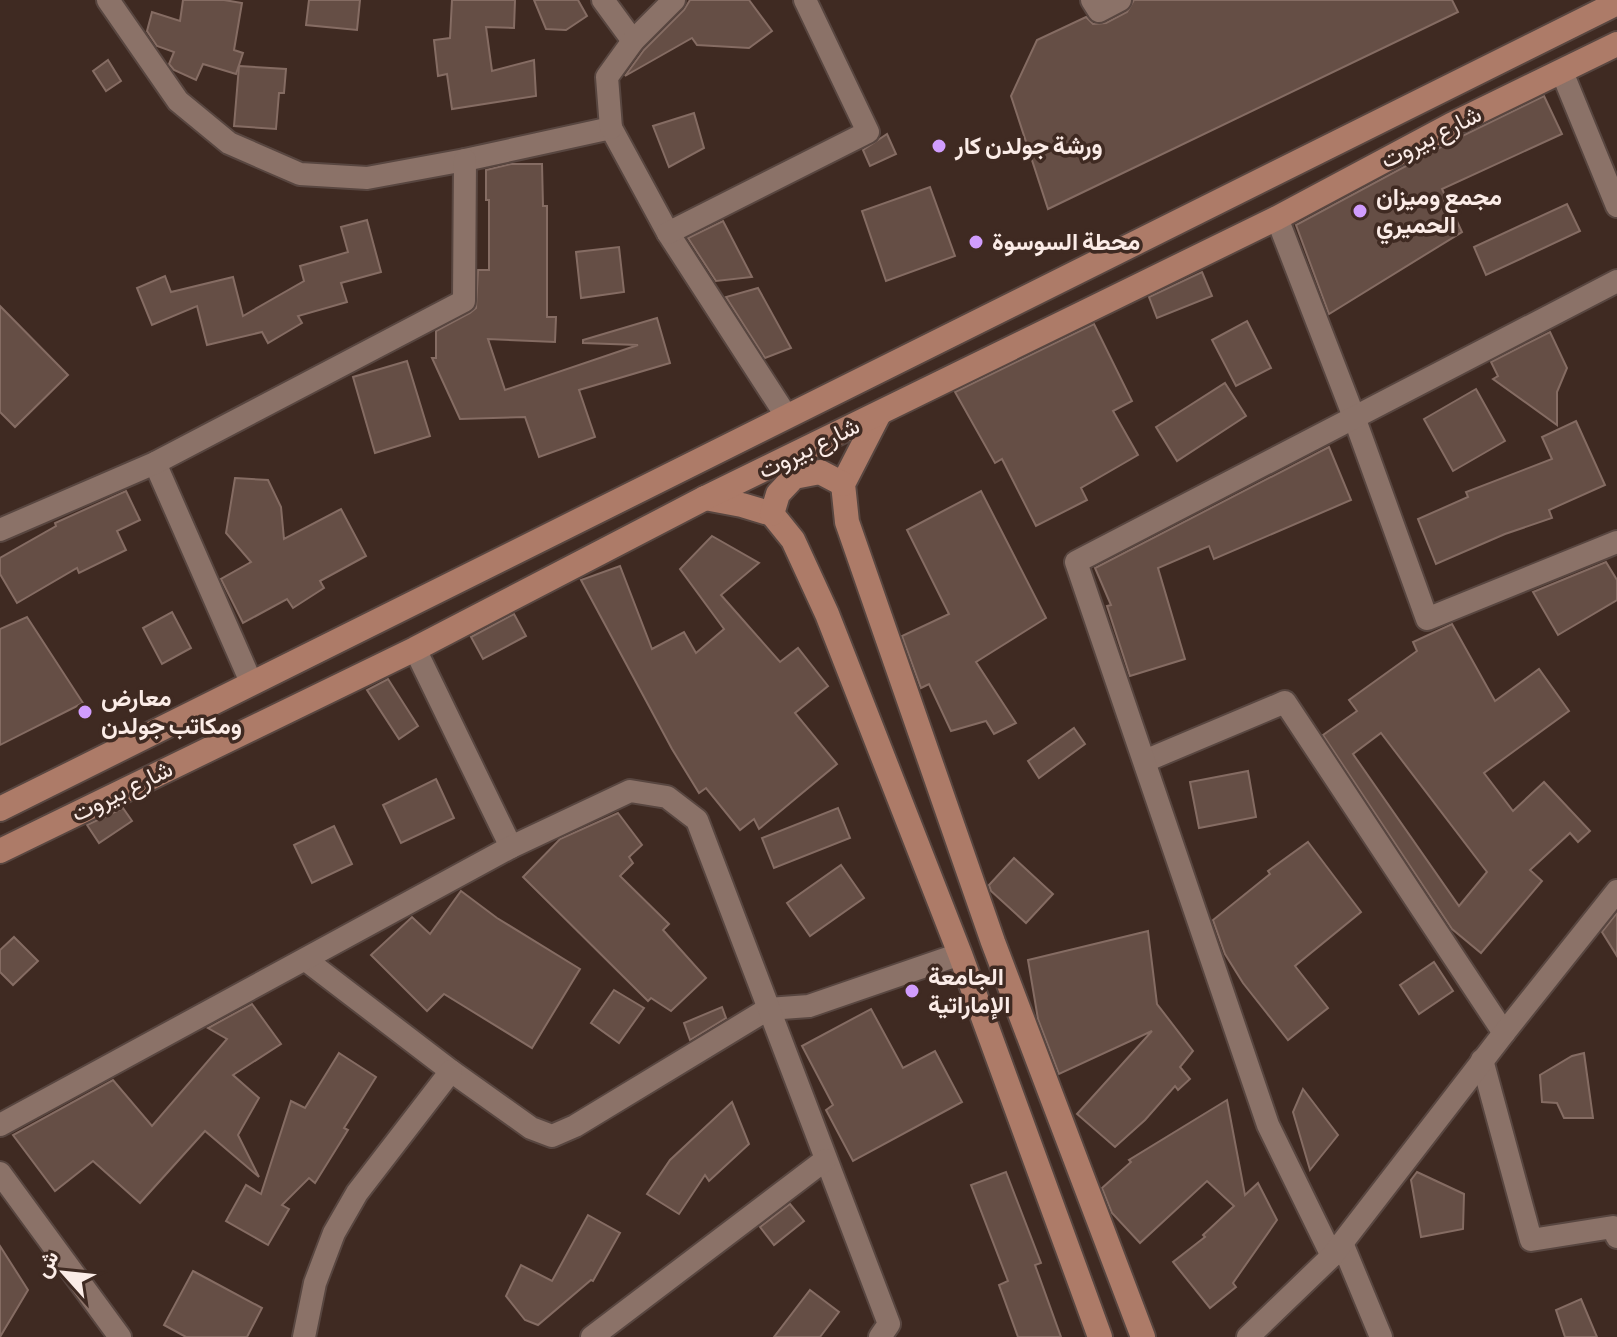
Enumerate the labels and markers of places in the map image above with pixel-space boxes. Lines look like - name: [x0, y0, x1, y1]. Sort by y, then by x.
- place label: ورشة جولدن كار: [954, 132, 1103, 161]
- marker: ورشة جولدن كار: [930, 137, 948, 155]
- place label: مجمع وميزان الحميري: [1376, 183, 1502, 245]
- marker: مجمع وميزان الحميري: [1351, 202, 1369, 220]
- place label: محطة السوسوة: [992, 228, 1140, 257]
- marker: محطة السوسوة: [967, 233, 985, 251]
- place label: معارض ومكاتب جولدن: [101, 684, 242, 741]
- marker: معارض ومكاتب جولدن: [76, 703, 94, 721]
- place label: الجامعة الإماراتية: [928, 963, 1010, 1020]
- marker: الجامعة الإماراتية: [903, 982, 921, 1000]

